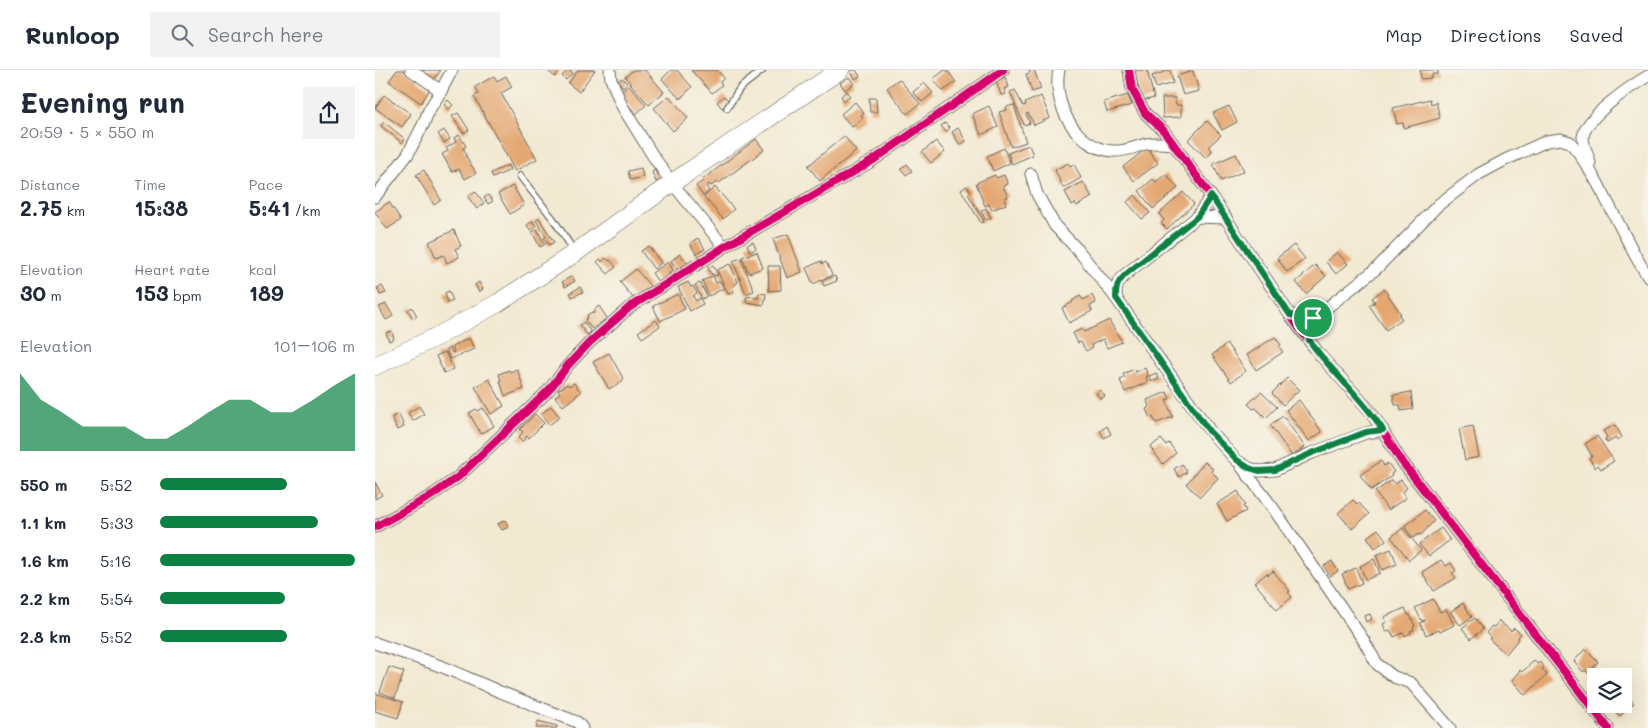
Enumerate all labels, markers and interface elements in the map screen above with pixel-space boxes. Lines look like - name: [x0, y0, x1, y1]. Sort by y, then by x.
- search box: [150, 12, 500, 57]
- text: Runloop: [25, 19, 120, 50]
- icon: search: [168, 21, 196, 49]
- text: Search here: [208, 22, 323, 47]
- text: Map: [1385, 23, 1422, 47]
- text: Directions: [1450, 23, 1542, 47]
- text: Saved: [1570, 23, 1623, 47]
- text: Evening run: [20, 84, 185, 120]
- button: share: [303, 87, 355, 139]
- text: 20:59 · 5 × 550 m: [20, 121, 154, 142]
- text: Distance: [20, 175, 80, 194]
- text: Time: [134, 175, 166, 194]
- text: Pace: [249, 175, 283, 194]
- text: 2.75: [20, 194, 62, 221]
- text: 15:38: [134, 194, 188, 221]
- text: 5:41: [249, 194, 290, 221]
- text: km: [62, 201, 85, 220]
- text: /km: [290, 201, 321, 220]
- text: Elevation: [20, 260, 83, 279]
- text: Heart rate: [134, 260, 210, 279]
- text: kcal: [249, 260, 277, 279]
- text: 30: [20, 279, 46, 306]
- text: 153: [134, 279, 169, 306]
- text: 189: [249, 279, 284, 306]
- text: m: [46, 286, 62, 305]
- text: bpm: [169, 286, 202, 305]
- pin: [1292, 297, 1334, 339]
- icon: arrive: [1299, 304, 1327, 332]
- text: Elevation: [20, 335, 92, 356]
- text: 101–106 m: [273, 335, 355, 356]
- text: 550 m: [20, 474, 67, 495]
- text: 5:52: [100, 474, 133, 495]
- text: 1.1 km: [20, 512, 66, 533]
- text: 5:33: [100, 512, 133, 533]
- text: 1.6 km: [20, 550, 69, 571]
- text: 5:16: [100, 550, 131, 571]
- text: 2.2 km: [20, 588, 70, 609]
- text: 5:54: [100, 588, 133, 609]
- text: 2.8 km: [20, 626, 71, 647]
- text: 5:52: [100, 626, 133, 647]
- map controls: [1587, 668, 1632, 713]
- button: layers: [1587, 668, 1632, 713]

